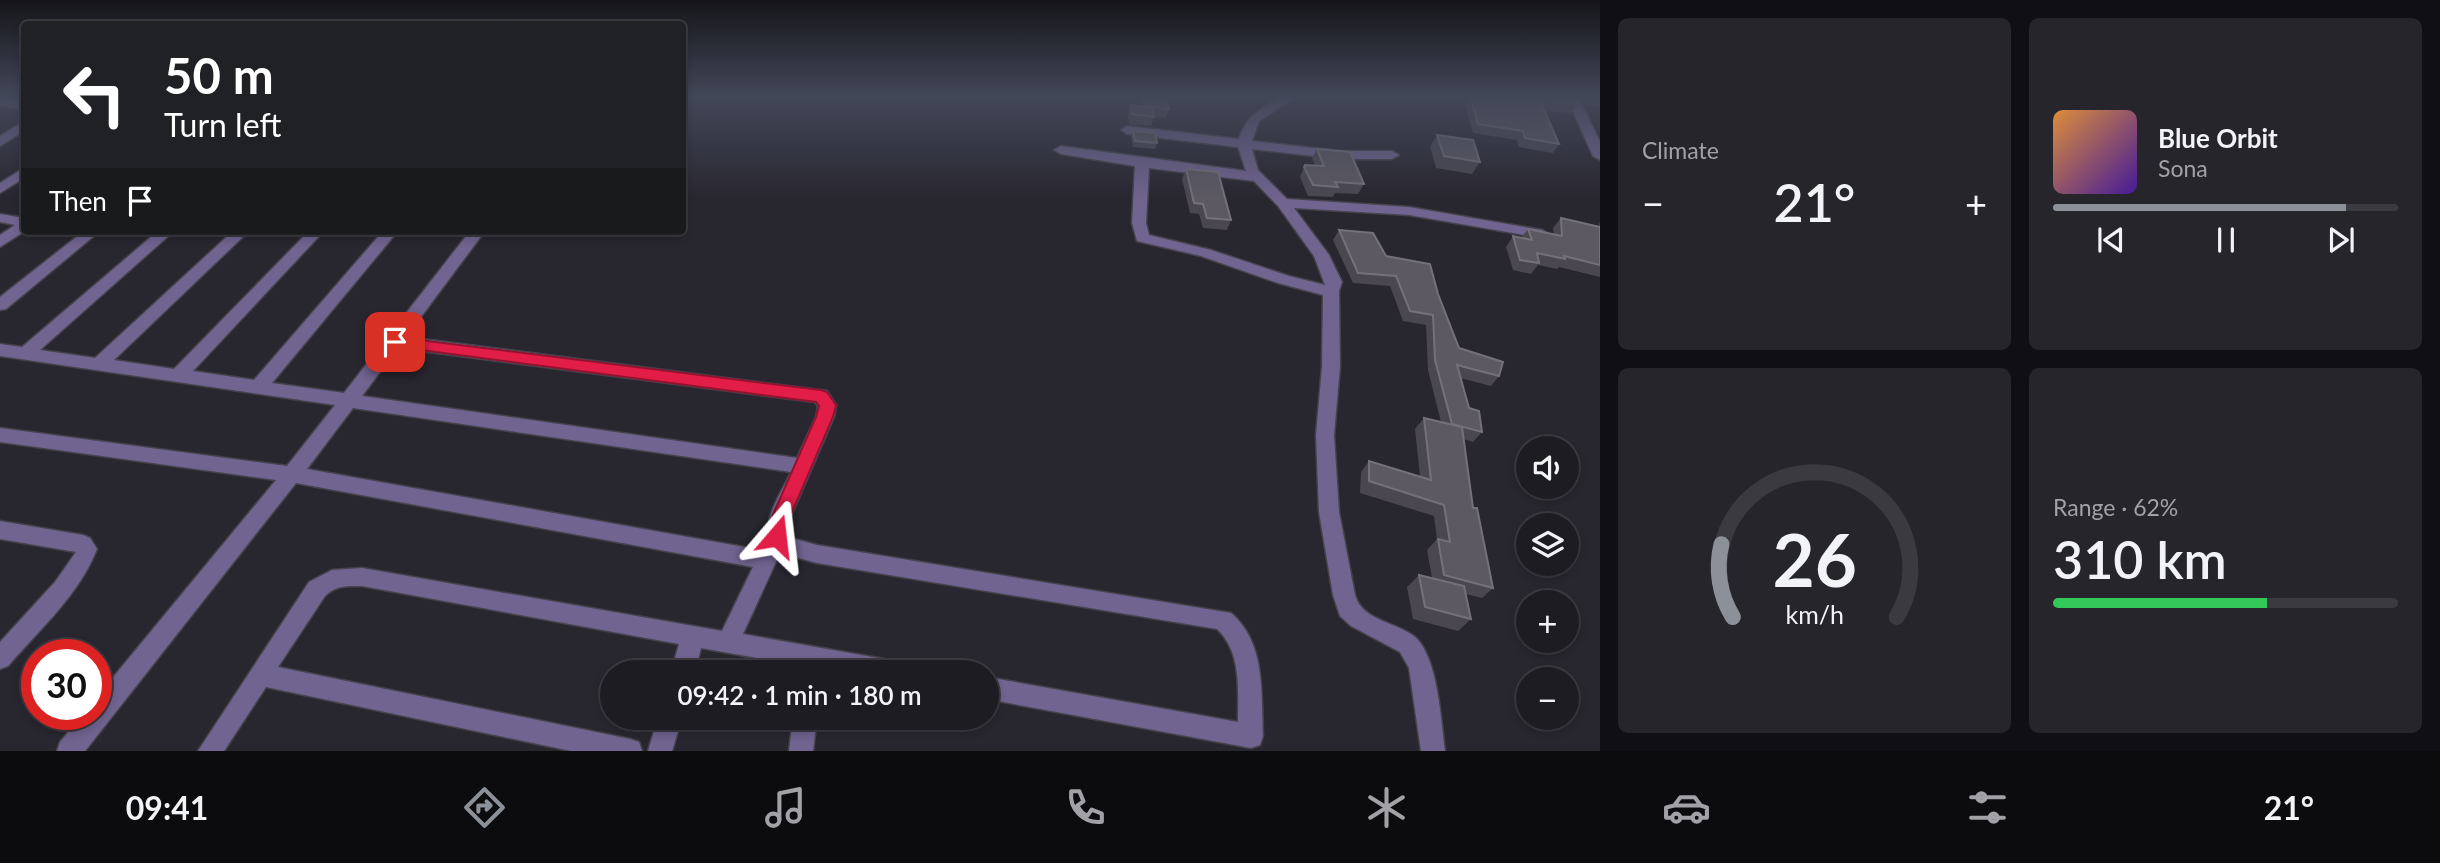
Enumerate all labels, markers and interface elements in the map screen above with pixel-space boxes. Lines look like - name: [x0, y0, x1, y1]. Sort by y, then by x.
- text: 50 m: [164, 46, 274, 104]
- icon: left: [49, 49, 140, 140]
- text: Turn left: [164, 105, 281, 144]
- text: Blue Orbit: [2158, 122, 2278, 154]
- text: Climate: [1642, 136, 1719, 164]
- text: Sona: [2158, 154, 2208, 182]
- text: 21°: [1774, 171, 1855, 233]
- text: −: [1642, 180, 1664, 226]
- text: +: [1965, 180, 1987, 226]
- icon: arrive: [121, 182, 159, 220]
- text: Then: [49, 185, 107, 217]
- icon: previous: [2092, 221, 2130, 259]
- icon: pause: [2207, 221, 2245, 259]
- icon: next: [2322, 221, 2360, 259]
- pin: [365, 312, 425, 372]
- icon: arrive: [376, 323, 414, 361]
- map controls: [1516, 436, 1579, 730]
- button: sound: [1516, 436, 1579, 499]
- text: Range · 62%: [2053, 493, 2178, 521]
- position arrow: [740, 499, 814, 573]
- button: layers: [1516, 513, 1579, 576]
- text: 26: [1772, 515, 1857, 603]
- text: 310 km: [2053, 528, 2227, 590]
- button: +: [1516, 590, 1579, 653]
- text: km/h: [1785, 598, 1844, 628]
- speed limit sign: 30: [21, 639, 112, 730]
- button: −: [1516, 667, 1579, 730]
- text: 09:42 · 1 min · 180 m: [677, 679, 922, 711]
- icon: directions: [460, 783, 509, 832]
- icon: music: [761, 783, 810, 832]
- icon: phone: [1061, 783, 1110, 832]
- icon: climate: [1362, 783, 1411, 832]
- icon: car: [1662, 783, 1711, 832]
- icon: filters: [1963, 783, 2012, 832]
- text: 09:41: [126, 788, 208, 827]
- text: 21°: [2264, 788, 2314, 827]

